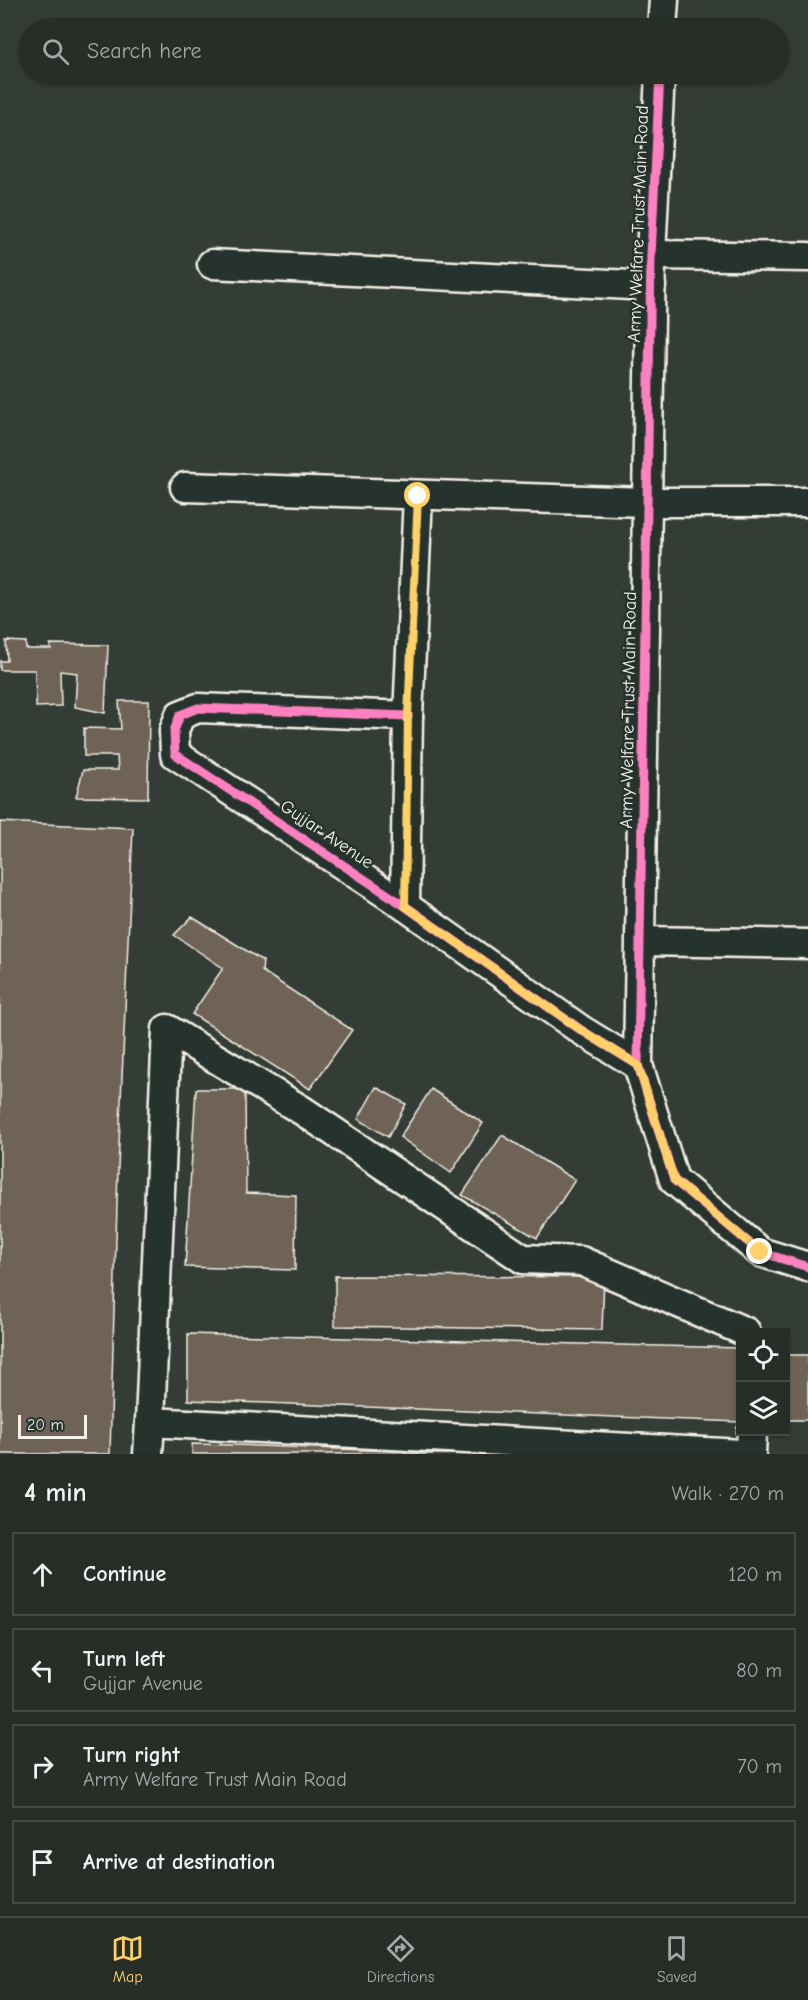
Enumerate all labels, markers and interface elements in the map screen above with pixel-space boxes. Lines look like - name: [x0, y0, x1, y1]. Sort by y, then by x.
- search box: [18, 18, 790, 84]
- icon: search: [39, 35, 72, 68]
- text: Search here: [87, 38, 202, 64]
- street label: Army Welfare Trust Main Road: [624, 105, 653, 343]
- route start: [404, 482, 430, 508]
- street label: Army Welfare Trust Main Road: [616, 591, 641, 829]
- street label: Gujjar Avenue: [276, 796, 377, 873]
- route end: [746, 1238, 772, 1264]
- map controls: [736, 1328, 790, 1436]
- button: locate: [736, 1328, 790, 1382]
- button: layers: [736, 1382, 790, 1436]
- scale bar: [18, 1412, 87, 1440]
- text: 20 m: [27, 1416, 64, 1434]
- text: 4 min: [24, 1478, 87, 1508]
- text: Walk · 270 m: [671, 1482, 784, 1505]
- icon: ahead: [26, 1558, 59, 1591]
- text: Continue: [83, 1561, 166, 1587]
- text: 120 m: [728, 1563, 782, 1586]
- text: Turn left: [83, 1646, 165, 1672]
- icon: left: [26, 1654, 59, 1687]
- text: 80 m: [736, 1659, 782, 1682]
- text: Gujjar Avenue: [83, 1672, 203, 1695]
- text: Turn right: [83, 1742, 180, 1768]
- icon: right: [26, 1750, 59, 1783]
- text: 70 m: [737, 1755, 782, 1778]
- text: Army Welfare Trust Main Road: [83, 1768, 347, 1791]
- icon: arrive: [26, 1846, 59, 1879]
- text: Arrive at destination: [83, 1849, 275, 1875]
- tab: Map: [111, 1932, 144, 1986]
- tab: Directions: [367, 1932, 434, 1986]
- tab: Saved: [657, 1932, 697, 1986]

